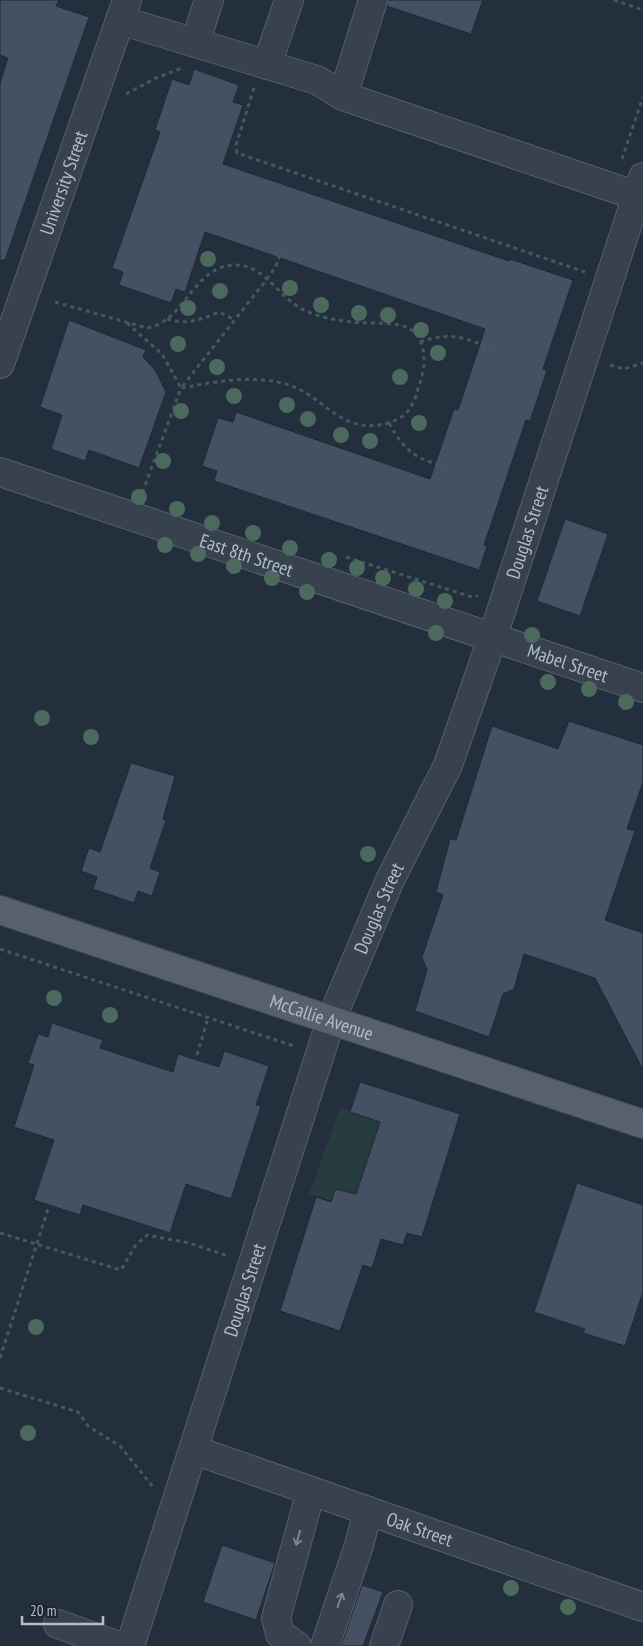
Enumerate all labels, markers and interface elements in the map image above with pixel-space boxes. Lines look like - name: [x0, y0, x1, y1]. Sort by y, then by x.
- street label: University Street: [34, 127, 93, 238]
- street label: Douglas Street: [500, 482, 554, 582]
- street label: East 8th Street: [197, 528, 297, 582]
- street label: Mabel Street: [524, 638, 612, 688]
- street label: Douglas Street: [348, 858, 409, 957]
- street label: McCallie Avenue: [267, 989, 377, 1045]
- street label: Douglas Street: [218, 1240, 271, 1340]
- street label: Oak Street: [383, 1506, 457, 1552]
- one-way arrow: [293, 1530, 303, 1546]
- one-way arrow: [336, 1593, 345, 1608]
- scale bar: [22, 1594, 104, 1626]
- text: 20 m: [30, 1601, 56, 1620]

